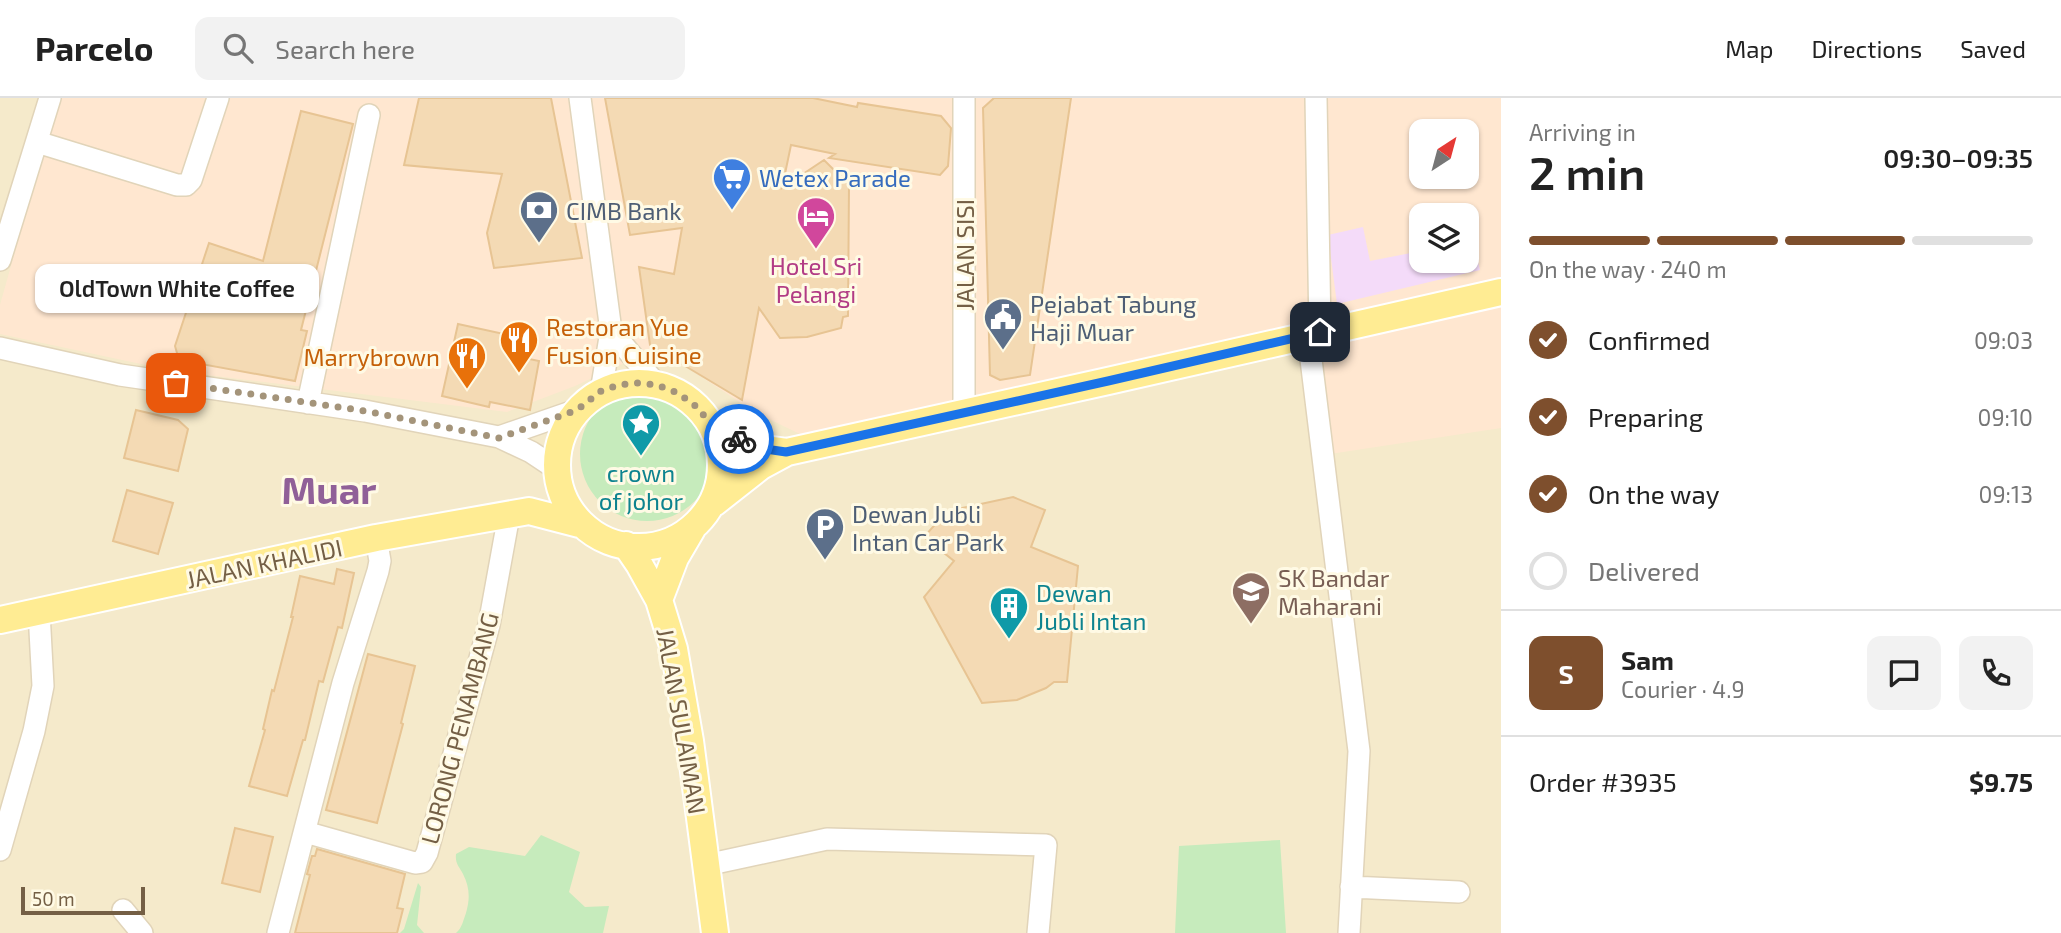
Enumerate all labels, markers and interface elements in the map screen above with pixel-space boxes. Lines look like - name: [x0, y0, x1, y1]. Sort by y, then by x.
- search box: [195, 17, 685, 80]
- text: Parcelo: [35, 28, 153, 68]
- icon: search: [219, 29, 257, 67]
- text: Search here: [275, 33, 415, 64]
- text: Map: [1725, 34, 1773, 63]
- text: Directions: [1811, 34, 1922, 63]
- text: Saved: [1960, 34, 2026, 63]
- text: Arriving in: [1529, 118, 1636, 146]
- north arrow: [1409, 119, 1479, 189]
- map controls: [1409, 119, 1479, 273]
- text: 09:30–09:35: [1883, 142, 2033, 173]
- text: 2 min: [1529, 144, 1645, 199]
- supermarket icon: Wetex Parade: [711, 156, 753, 211]
- place label: Wetex Parade: [759, 163, 911, 192]
- bank icon: CIMB Bank: [518, 189, 560, 244]
- hotel icon: Hotel Sri Pelangi: [795, 195, 837, 250]
- place label: CIMB Bank: [566, 196, 681, 225]
- street label: JALAN SISI: [950, 199, 979, 311]
- button: layers: [1409, 203, 1479, 273]
- place label: Hotel Sri Pelangi: [770, 251, 862, 308]
- text: On the way · 240 m: [1529, 255, 1727, 283]
- callout: OldTown White Coffee: [34, 264, 318, 313]
- text: OldTown White Coffee: [59, 274, 295, 302]
- place label: Pejabat Tabung Haji Muar: [1030, 289, 1196, 346]
- public building icon: Pejabat Tabung Haji Muar: [982, 296, 1024, 351]
- pin: [1290, 302, 1350, 362]
- place label: Restoran Yue Fusion Cuisine: [546, 312, 702, 369]
- icon: home: [1301, 313, 1339, 351]
- restaurant icon: Restoran Yue Fusion Cuisine: [498, 319, 540, 374]
- icon: check: [1529, 321, 1567, 359]
- text: Confirmed: [1588, 324, 1711, 355]
- text: 09:03: [1974, 326, 2033, 354]
- restaurant icon: Marrybrown: [446, 335, 488, 390]
- place label: Marrybrown: [304, 342, 440, 371]
- pin: [146, 353, 206, 413]
- icon: bag: [157, 364, 195, 402]
- icon: check: [1529, 398, 1567, 436]
- text: Preparing: [1588, 401, 1703, 432]
- place icon: crown of johor: [620, 402, 662, 457]
- text: 09:10: [1978, 403, 2033, 431]
- courier: [704, 404, 774, 474]
- icon: bike: [720, 420, 758, 458]
- place label: crown of johor: [599, 458, 684, 515]
- district label: Muar: [281, 466, 377, 512]
- icon: check: [1529, 475, 1567, 513]
- text: On the way: [1588, 478, 1719, 509]
- text: 09:13: [1979, 480, 2033, 508]
- place label: Dewan Jubli Intan Car Park: [852, 499, 1004, 556]
- parking icon: Dewan Jubli Intan Car Park: [804, 506, 846, 561]
- street label: JALAN KHALIDI: [183, 532, 345, 594]
- text: Delivered: [1588, 555, 1700, 586]
- place label: SK Bandar Maharani: [1278, 563, 1390, 620]
- school or university icon: SK Bandar Maharani: [1230, 570, 1272, 625]
- place label: Dewan Jubli Intan: [1036, 578, 1146, 635]
- building icon: Dewan Jubli Intan: [988, 585, 1030, 640]
- street label: LORONG PENAMBANG: [414, 609, 504, 847]
- street label: JALAN SULAIMAN: [651, 626, 713, 816]
- button: chat: [1867, 636, 1941, 710]
- button: phone: [1959, 636, 2033, 710]
- text: Sam: [1621, 644, 1674, 675]
- text: S: [1558, 658, 1574, 689]
- text: Courier · 4.9: [1621, 675, 1745, 703]
- text: Order #3935: [1529, 766, 1677, 797]
- text: $9.75: [1969, 766, 2033, 797]
- scale bar: [21, 884, 145, 916]
- text: 50 m: [32, 887, 75, 910]

